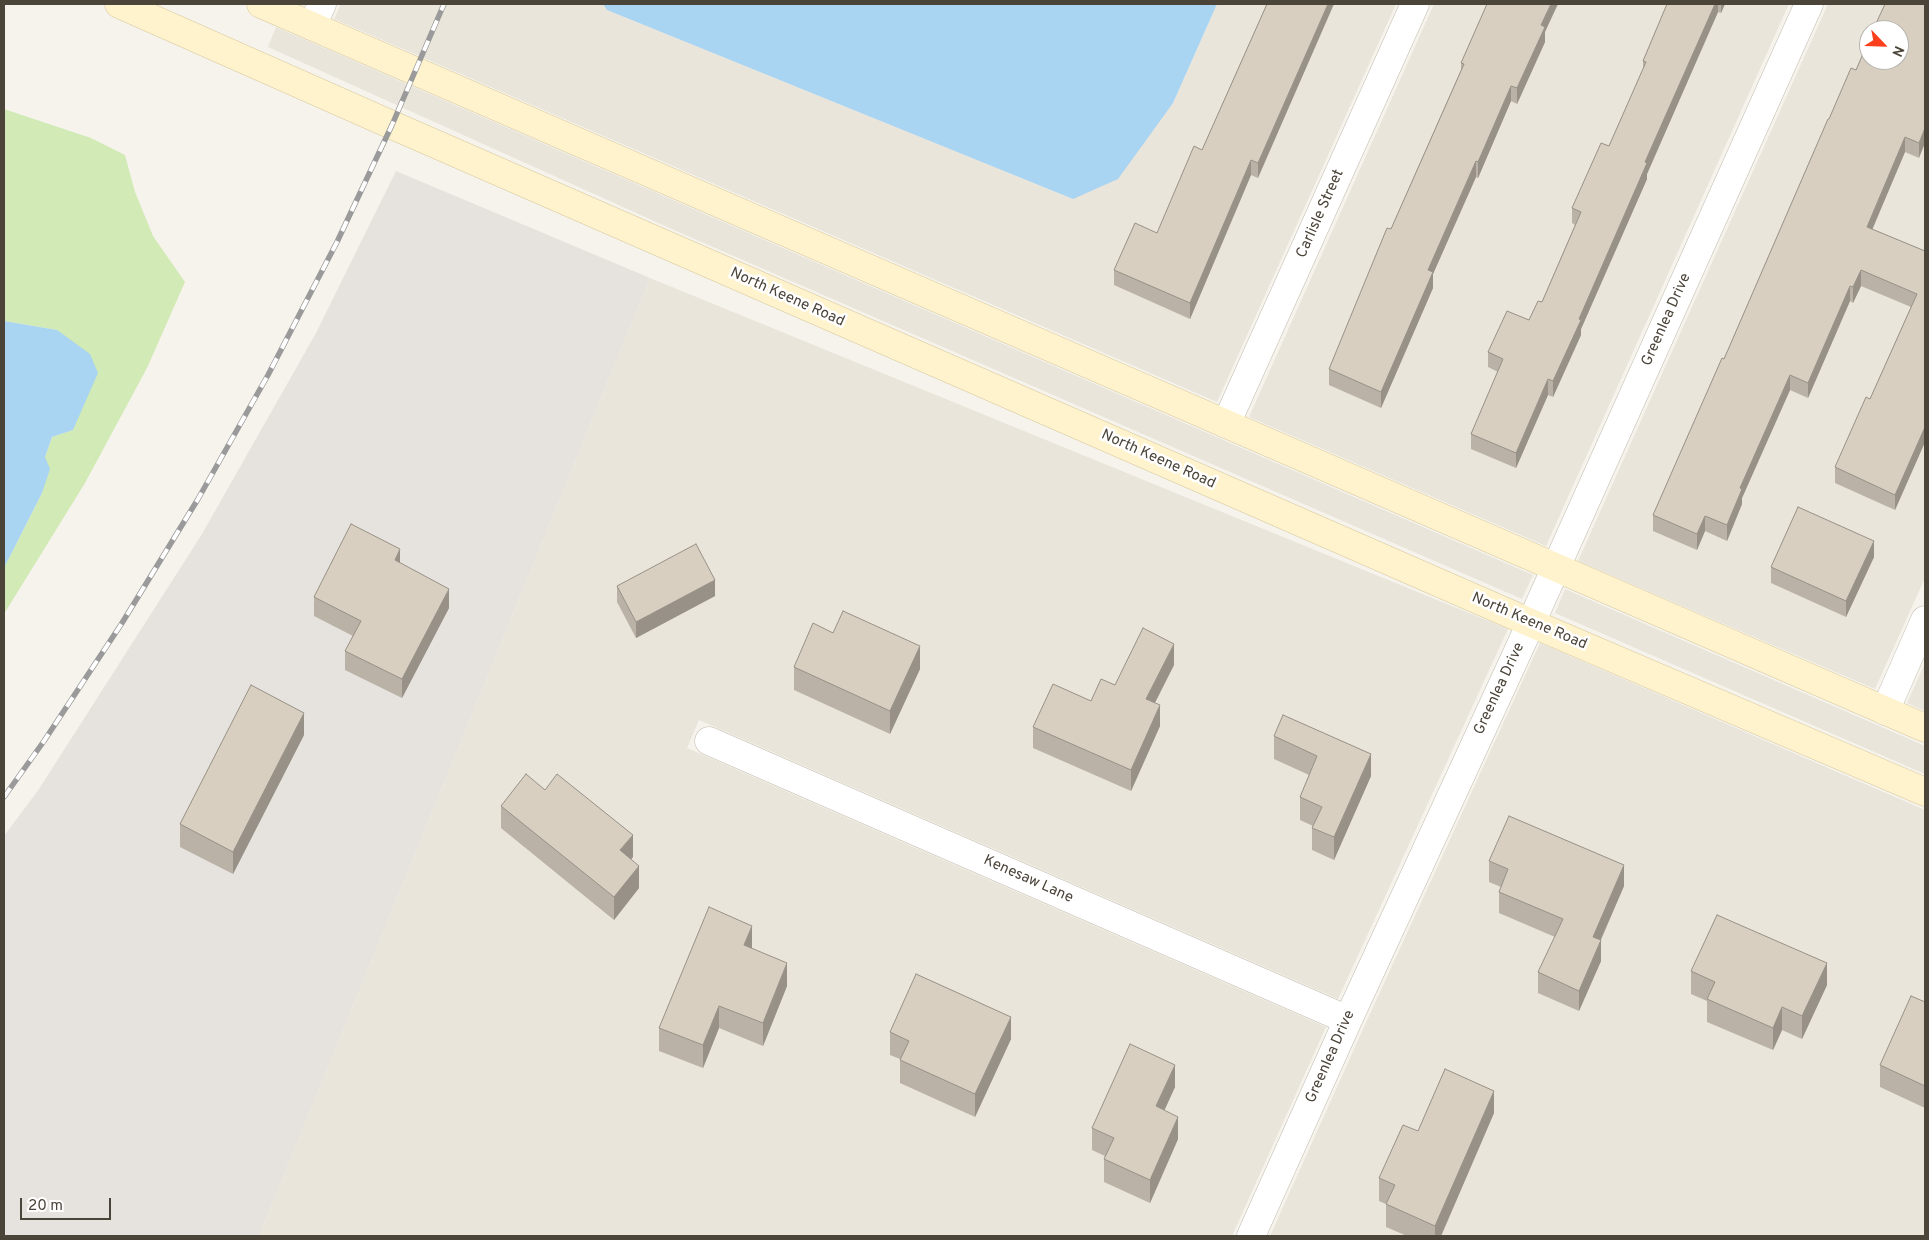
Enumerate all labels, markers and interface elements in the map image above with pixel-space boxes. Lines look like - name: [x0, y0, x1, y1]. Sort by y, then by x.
- north arrow: [1859, 20, 1909, 70]
- text: N: [1887, 43, 1907, 59]
- street label: Carlisle Street: [1293, 167, 1349, 261]
- street label: North Keene Road: [727, 265, 847, 331]
- street label: Greenlea Drive: [1639, 271, 1695, 369]
- street label: North Keene Road: [1098, 427, 1218, 493]
- street label: North Keene Road: [1469, 590, 1589, 654]
- street label: Greenlea Drive: [1471, 640, 1529, 738]
- street label: Kenesaw Lane: [980, 852, 1076, 908]
- street label: Greenlea Drive: [1303, 1008, 1359, 1106]
- scale bar: [22, 1188, 114, 1220]
- text: 20 m: [28, 1197, 63, 1216]

